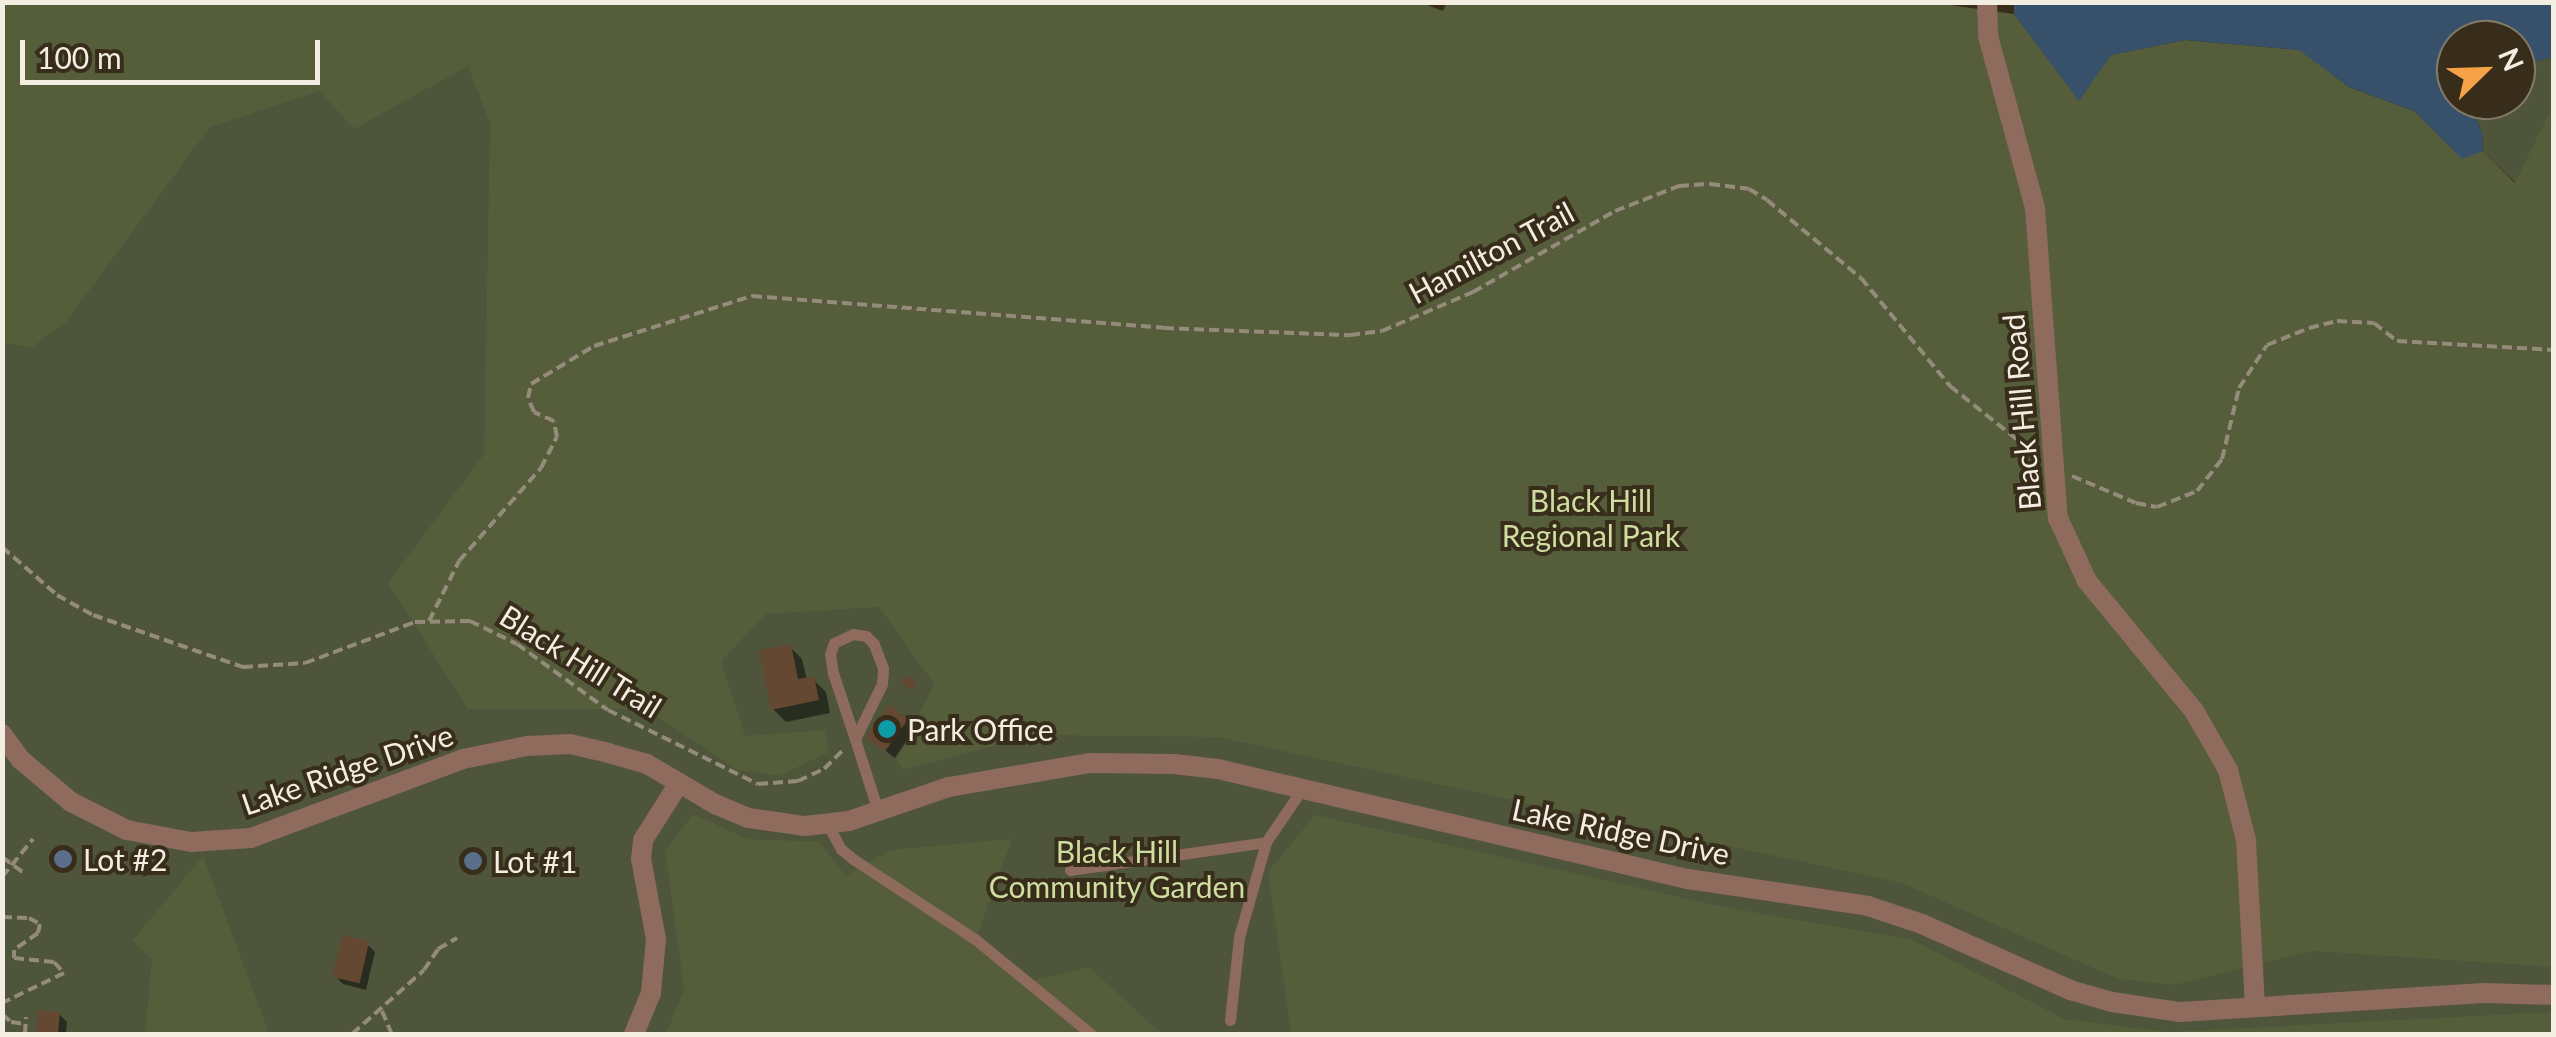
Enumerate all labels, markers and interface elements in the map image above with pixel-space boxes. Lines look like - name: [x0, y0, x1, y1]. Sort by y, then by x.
- scale bar: [25, 20, 325, 82]
- north arrow: [2436, 20, 2536, 120]
- text: 100 m: [37, 39, 122, 75]
- text: N: [2492, 42, 2532, 76]
- street label: Hamilton Trail: [1402, 193, 1580, 311]
- street label: Black Hill Road: [1995, 313, 2047, 511]
- park label: Black Hill Regional Park: [1502, 482, 1680, 552]
- street label: Black Hill Trail: [493, 597, 669, 725]
- place label: Park Office: [907, 711, 1054, 747]
- street label: Lake Ridge Drive: [237, 716, 457, 822]
- marker: Park Office: [876, 718, 898, 740]
- street label: Lake Ridge Drive: [1509, 790, 1733, 872]
- park label: Black Hill Community Garden: [988, 833, 1246, 904]
- place label: Lot #2: [83, 841, 167, 877]
- place label: Lot #1: [493, 843, 577, 879]
- marker: Lot #2: [52, 848, 74, 870]
- marker: Lot #1: [462, 850, 484, 872]

